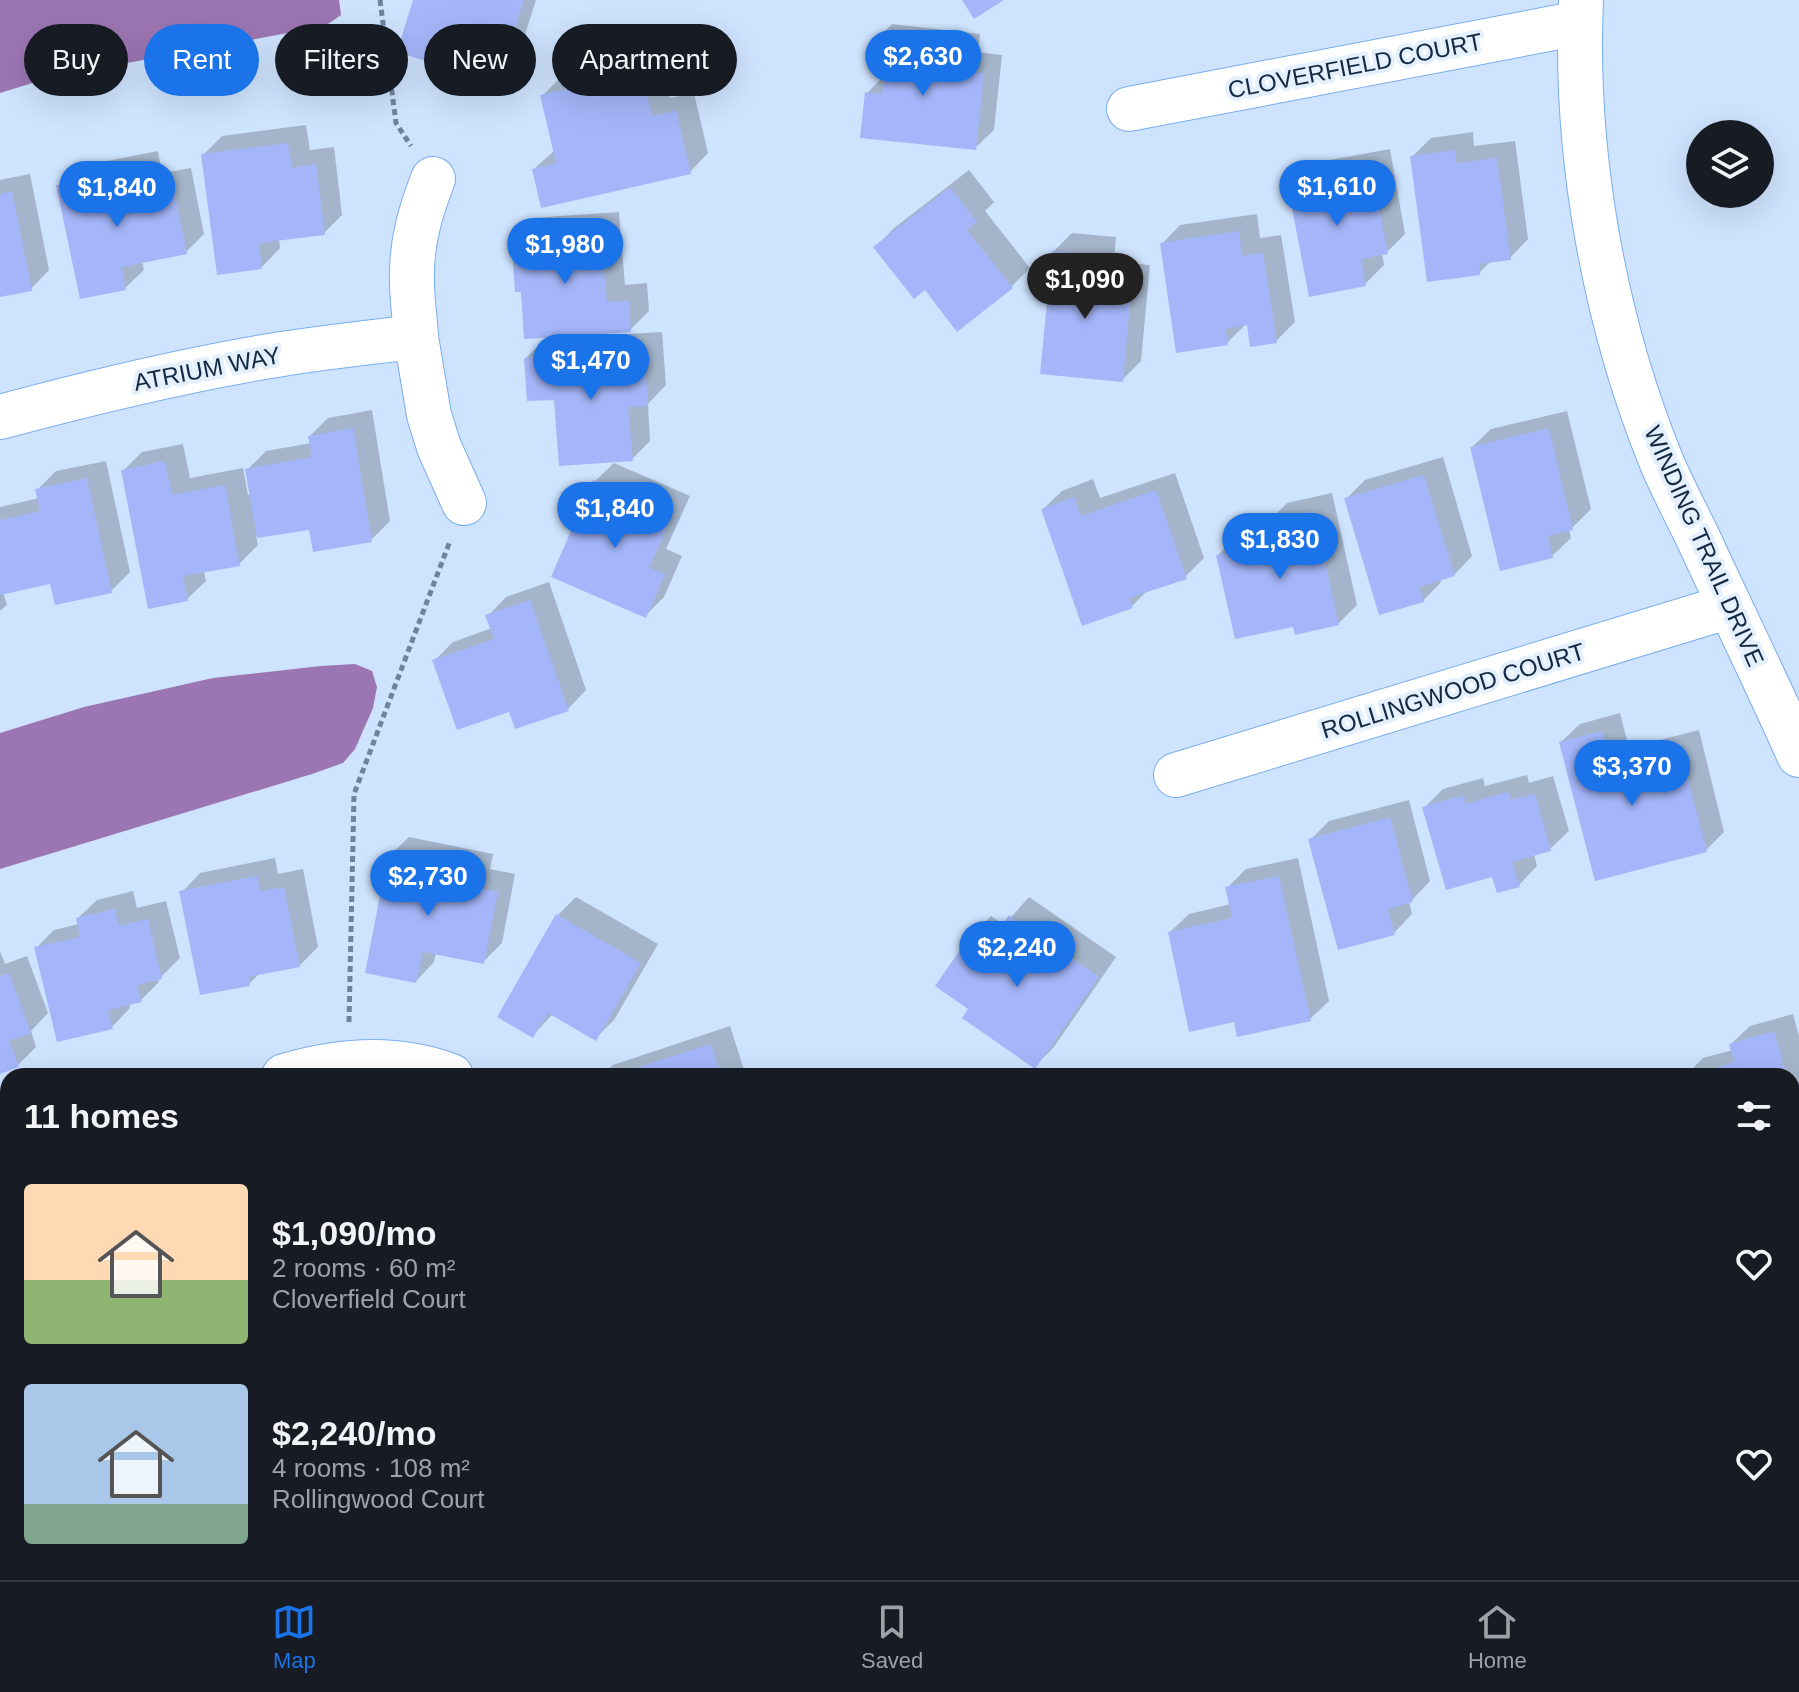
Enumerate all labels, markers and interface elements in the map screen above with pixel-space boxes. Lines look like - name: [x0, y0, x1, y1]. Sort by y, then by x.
- chip: Buy: [24, 24, 128, 96]
- chip: Rent: [144, 24, 259, 96]
- chip: Filters: [275, 24, 408, 96]
- chip: New: [424, 24, 536, 96]
- chip: Apartment: [552, 24, 737, 96]
- street label: CLOVERFIELD COURT: [1226, 28, 1485, 103]
- pin: $2,630: [858, 30, 988, 98]
- text: $2,630: [883, 41, 963, 71]
- map controls: [1686, 120, 1774, 208]
- button: layers: [1686, 120, 1774, 208]
- pin: $1,610: [1272, 160, 1402, 228]
- pin: $1,840: [52, 161, 182, 229]
- text: $1,610: [1297, 171, 1377, 201]
- text: $1,840: [77, 172, 157, 202]
- pin: $1,980: [500, 218, 630, 286]
- text: $1,980: [525, 229, 605, 259]
- pin: $1,090: [1020, 253, 1150, 321]
- text: $1,090: [1045, 264, 1125, 294]
- pin: $1,470: [526, 334, 656, 402]
- street label: ATRIUM WAY: [131, 341, 283, 396]
- text: $1,470: [551, 345, 631, 375]
- street label: WINDING TRAIL DRIVE: [1639, 422, 1770, 670]
- pin: $1,840: [550, 482, 680, 550]
- text: $1,840: [575, 493, 655, 523]
- pin: $1,830: [1215, 513, 1345, 581]
- text: $1,830: [1240, 524, 1320, 554]
- street label: ROLLINGWOOD COURT: [1318, 637, 1588, 744]
- pin: $3,370: [1567, 740, 1697, 808]
- text: $3,370: [1592, 751, 1672, 781]
- pin: $2,730: [363, 850, 493, 918]
- text: $2,730: [388, 861, 468, 891]
- pin: $2,240: [952, 921, 1082, 989]
- text: $2,240: [977, 932, 1057, 962]
- icon: filters: [1732, 1094, 1776, 1138]
- text: 11 homes: [24, 1097, 179, 1135]
- text: $1,090/mo: [272, 1214, 436, 1252]
- icon: home: [88, 1216, 184, 1312]
- icon: heart: [1732, 1242, 1776, 1286]
- text: 2 rooms · 60 m²: [272, 1253, 456, 1283]
- text: Cloverfield Court: [272, 1284, 466, 1314]
- text: $2,240/mo: [272, 1414, 436, 1452]
- icon: home: [88, 1416, 184, 1512]
- icon: heart: [1732, 1442, 1776, 1486]
- text: 4 rooms · 108 m²: [272, 1453, 470, 1483]
- text: Rollingwood Court: [272, 1484, 484, 1514]
- tab: Map: [272, 1600, 316, 1674]
- tab: Saved: [861, 1600, 923, 1674]
- tab: Home: [1468, 1600, 1527, 1674]

